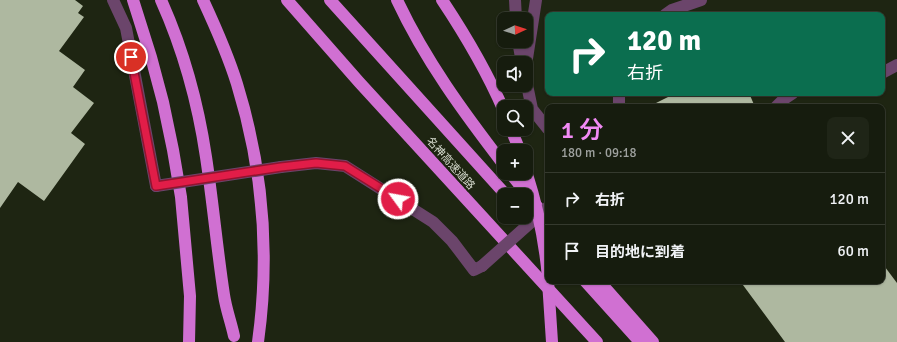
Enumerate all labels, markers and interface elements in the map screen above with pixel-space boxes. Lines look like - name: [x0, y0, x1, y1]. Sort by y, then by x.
- north arrow: [497, 12, 533, 48]
- map controls: [497, 12, 533, 224]
- text: 120 m: [627, 24, 701, 58]
- icon: right: [561, 28, 613, 80]
- pin: [114, 40, 148, 74]
- icon: arrive: [120, 46, 142, 68]
- button: sound: [497, 56, 533, 92]
- text: 右折: [627, 62, 663, 84]
- button: search: [497, 100, 533, 136]
- text: 1 分: [561, 115, 603, 145]
- button: close: [827, 117, 869, 159]
- street label: 名神高速道路: [424, 134, 478, 192]
- button: +: [497, 144, 533, 180]
- text: 180 m · 09:18: [561, 145, 637, 161]
- position arrow: [377, 178, 419, 220]
- button: −: [497, 188, 533, 224]
- icon: right: [561, 188, 583, 210]
- text: 120 m: [829, 190, 869, 208]
- text: 右折: [595, 191, 625, 209]
- icon: arrive: [561, 240, 583, 262]
- text: 60 m: [838, 242, 869, 260]
- text: 目的地に到着: [595, 243, 685, 261]

